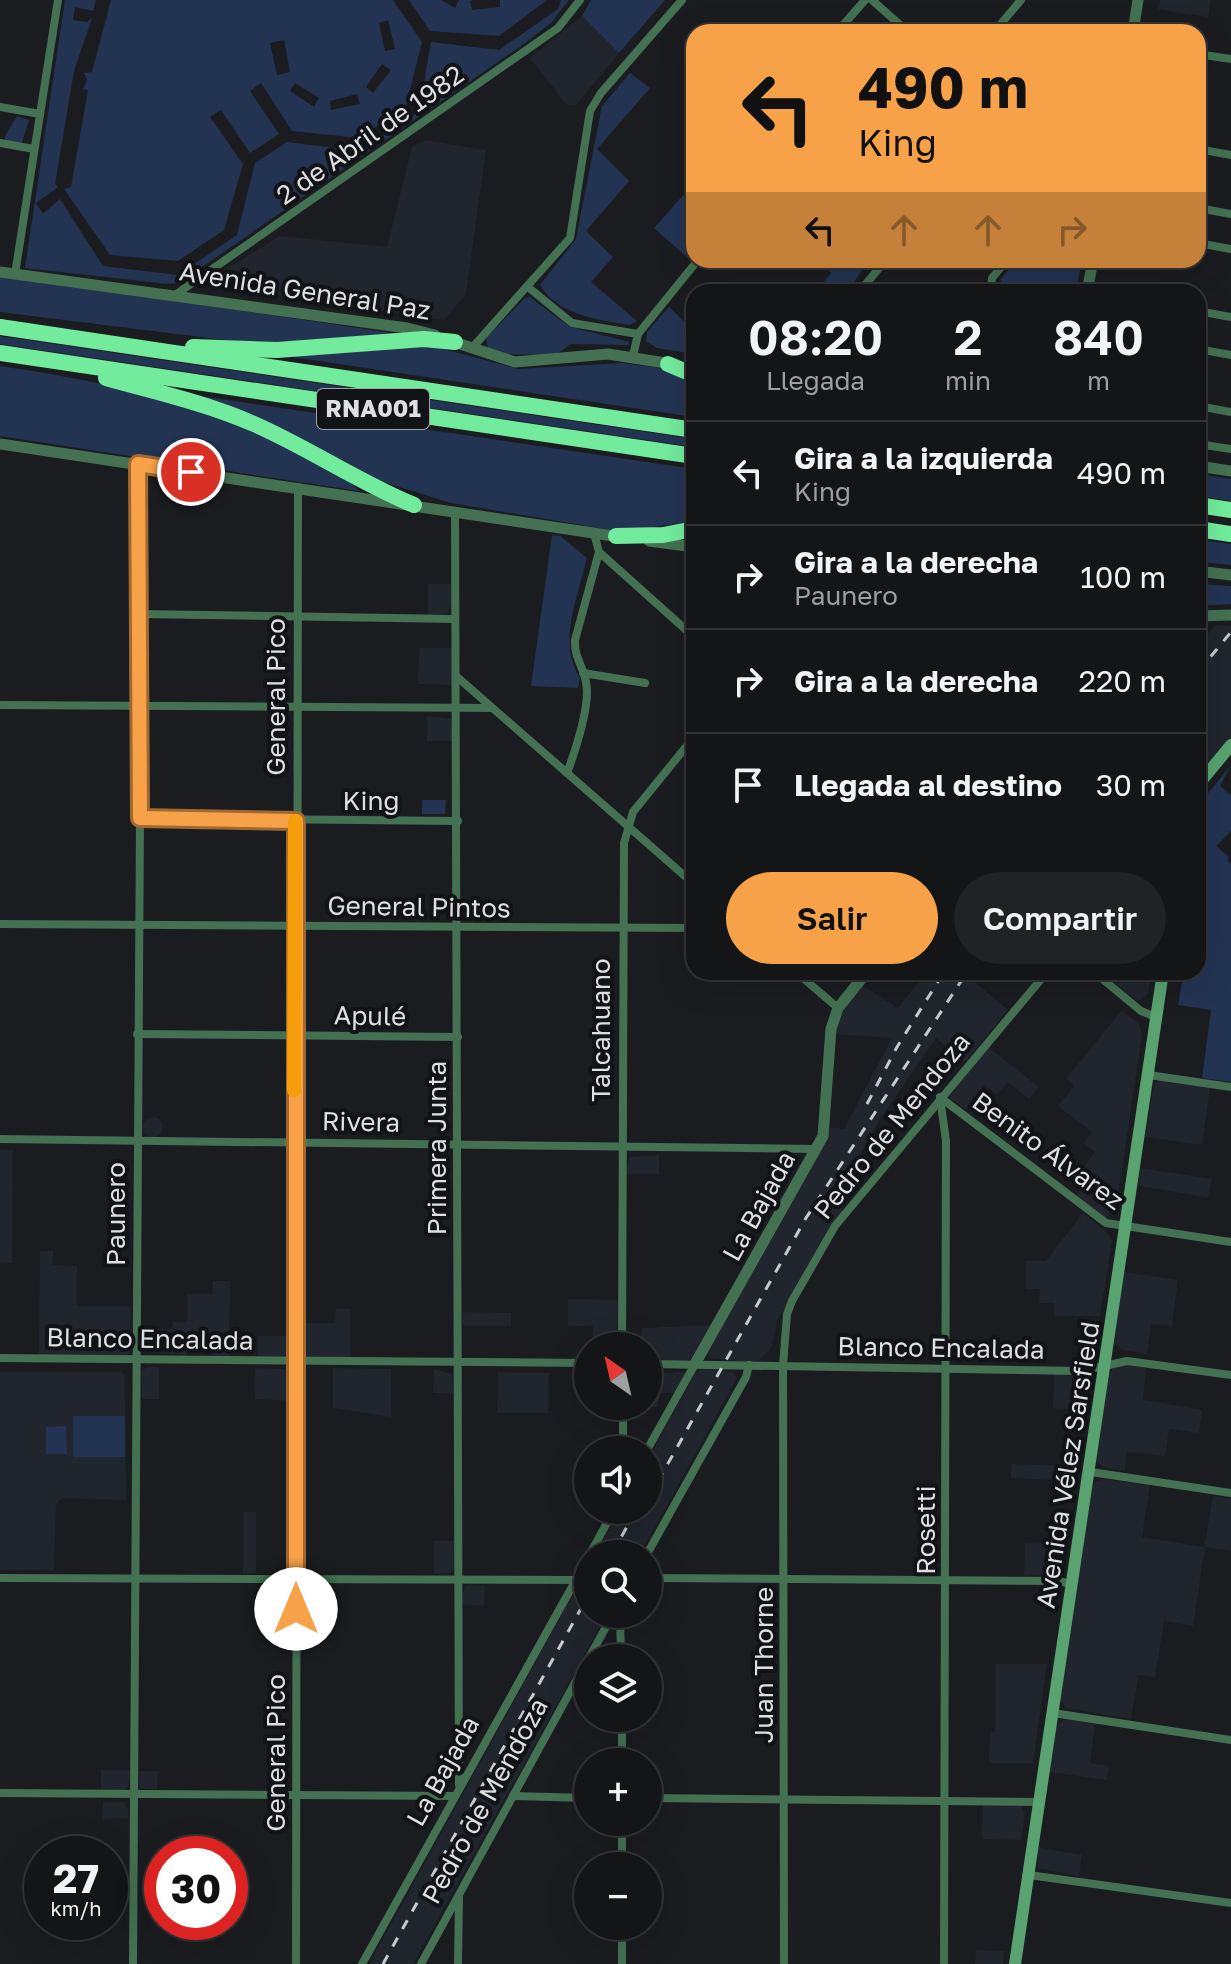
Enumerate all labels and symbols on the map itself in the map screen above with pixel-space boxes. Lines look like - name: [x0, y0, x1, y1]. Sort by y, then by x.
- street label: 2 de Abril de 1982: [270, 58, 469, 211]
- street label: Avenida General Paz: [177, 255, 433, 326]
- road number: RNA001: [317, 389, 429, 429]
- pin: [157, 438, 225, 506]
- street label: General Pico: [260, 618, 291, 776]
- street label: King: [343, 785, 399, 816]
- street label: General Pintos: [327, 889, 511, 924]
- street label: Talcahuano: [585, 958, 616, 1102]
- street label: Apulé: [334, 999, 406, 1032]
- street label: Pedro de Mendoza: [807, 1026, 976, 1225]
- street label: Primera Junta: [421, 1061, 452, 1235]
- street label: Benito Álvarez: [967, 1085, 1130, 1216]
- street label: Rivera: [322, 1105, 400, 1138]
- street label: La Bajada: [716, 1145, 801, 1266]
- street label: Paunero: [100, 1162, 131, 1266]
- street label: Avenida Vélez Sarsfield: [1030, 1319, 1105, 1610]
- street label: Blanco Encalada: [46, 1321, 254, 1356]
- street label: Blanco Encalada: [837, 1330, 1045, 1365]
- north arrow: [574, 1332, 662, 1420]
- street label: Rosetti: [910, 1485, 941, 1575]
- position arrow: [254, 1567, 338, 1651]
- street label: Juan Thorne: [748, 1587, 779, 1743]
- street label: General Pico: [260, 1674, 291, 1832]
- street label: Pedro de Mendoza: [415, 1692, 554, 1909]
- street label: La Bajada: [400, 1710, 485, 1831]
- speed limit sign: 30: [144, 1836, 248, 1940]

